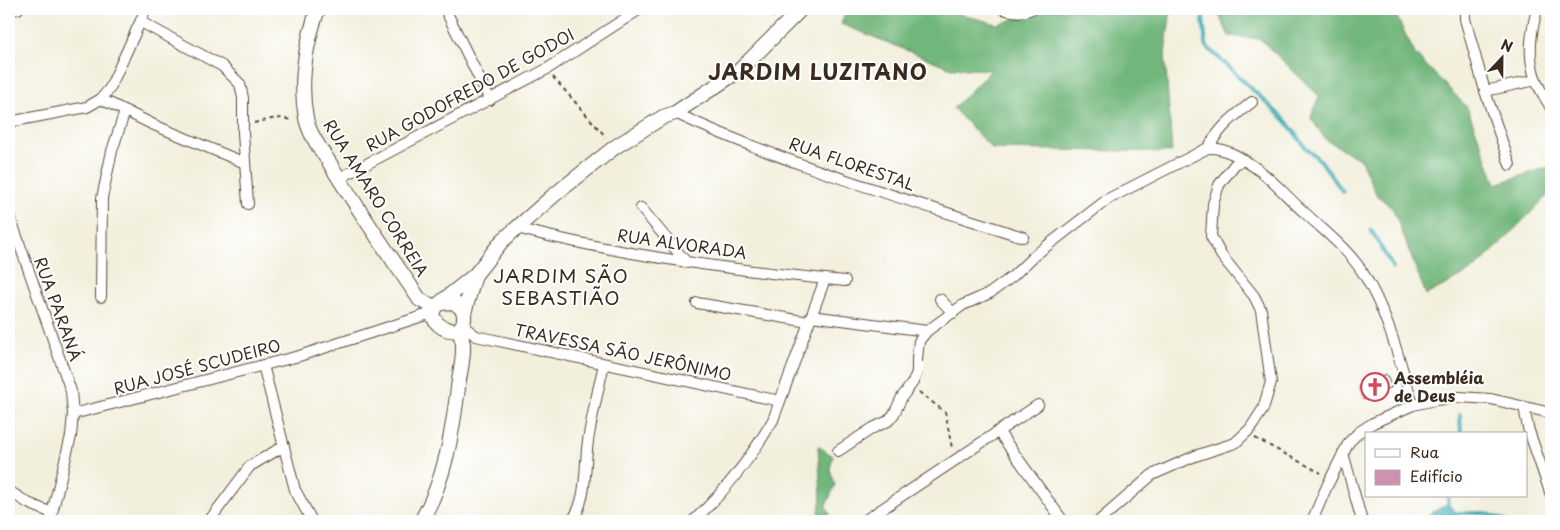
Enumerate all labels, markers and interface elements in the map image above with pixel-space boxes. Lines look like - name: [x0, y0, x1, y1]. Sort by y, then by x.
- street label: RUA GODOFREDO DE GODOI: [361, 22, 578, 157]
- north arrow: [1478, 32, 1528, 82]
- text: N: [1498, 34, 1516, 57]
- district label: JARDIM LUZITANO: [708, 55, 928, 87]
- street label: RUA AMARO CORREIA: [319, 114, 435, 281]
- street label: RUA FLORESTAL: [786, 130, 919, 196]
- street label: RUA ALVORADA: [616, 222, 748, 264]
- street label: RUA PARANÁ: [29, 253, 89, 364]
- district label: JARDIM SÃO SEBASTIÃO: [493, 261, 629, 311]
- street label: TRAVESSA SÃO JERÔNIMO: [513, 316, 734, 386]
- street label: RUA JOSÉ SCUDEIRO: [111, 332, 283, 400]
- place label: Assembléia de Deus: [1393, 365, 1484, 407]
- church icon: Assembléia de Deus: [1360, 372, 1390, 402]
- legend: [1365, 432, 1528, 498]
- text: Rua: [1410, 440, 1439, 463]
- text: Edifício: [1410, 464, 1463, 487]

